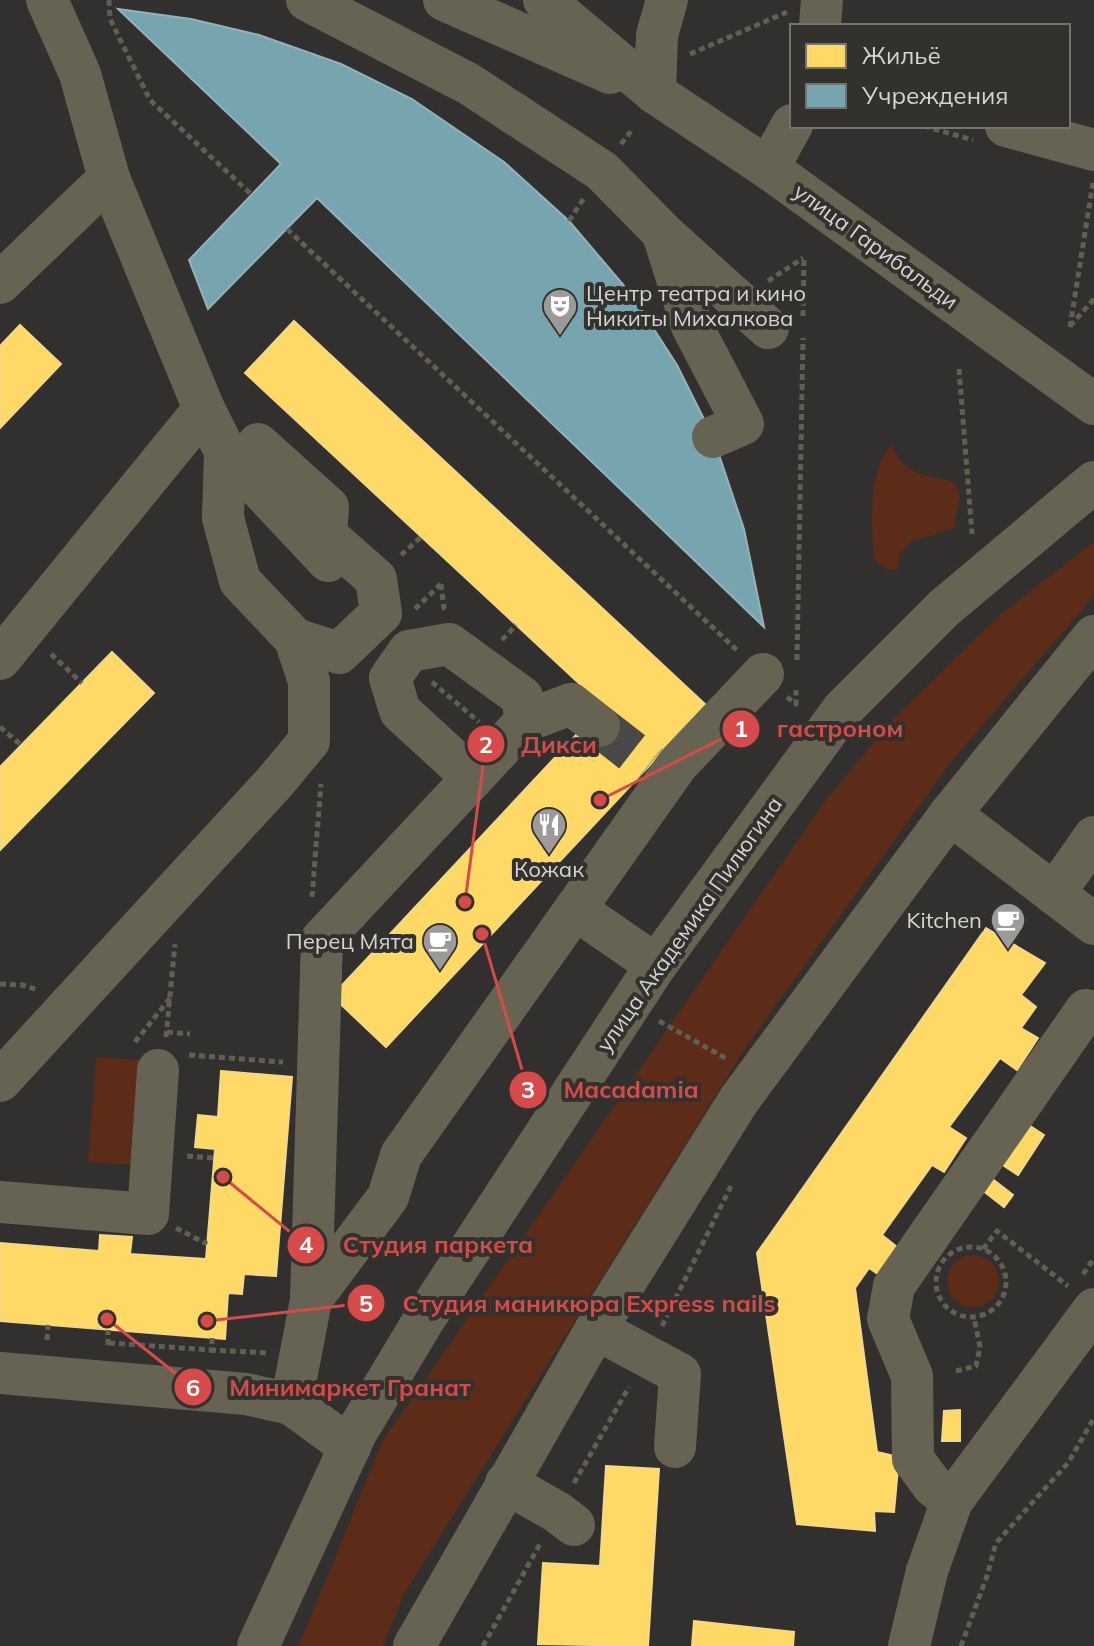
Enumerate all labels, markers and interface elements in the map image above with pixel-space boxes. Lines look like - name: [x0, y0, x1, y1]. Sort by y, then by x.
- legend: [790, 24, 1070, 128]
- text: Жильё: [862, 40, 941, 70]
- text: Учреждения: [861, 80, 1008, 110]
- street label: улица Гарибальди: [788, 177, 964, 315]
- place label: Центр театра и кино Никиты Михалкова: [586, 279, 806, 332]
- theatre icon: Центр театра и кино Никиты Михалкова: [541, 287, 579, 337]
- callout: гастроном: [721, 705, 919, 753]
- text: 1: [734, 713, 748, 743]
- text: гастроном: [777, 713, 903, 743]
- callout: Дикси: [466, 720, 613, 768]
- text: 2: [479, 729, 493, 759]
- text: Дикси: [521, 729, 597, 759]
- street label: улица Академика Пилюгина: [590, 791, 788, 1057]
- restaurant icon: Кожак: [530, 806, 568, 856]
- place label: Кожак: [514, 855, 584, 883]
- cafe icon: Kitchen: [989, 901, 1027, 951]
- place label: Kitchen: [907, 906, 982, 934]
- cafe icon: Перец Мята: [421, 922, 459, 972]
- place label: Перец Мята: [286, 927, 414, 955]
- callout: Macadamia: [508, 1066, 715, 1114]
- text: 3: [521, 1074, 535, 1104]
- text: Macadamia: [563, 1074, 699, 1104]
- callout: Студия паркета: [286, 1221, 549, 1269]
- text: 4: [299, 1229, 313, 1259]
- text: Студия паркета: [343, 1229, 533, 1259]
- callout: Студия маникюра Express nails: [346, 1279, 791, 1327]
- text: 5: [359, 1288, 373, 1318]
- text: Студия маникюра Express nails: [403, 1288, 775, 1318]
- callout: Минимаркет Гранат: [173, 1363, 487, 1411]
- text: 6: [186, 1372, 200, 1402]
- text: Минимаркет Гранат: [229, 1372, 471, 1402]

